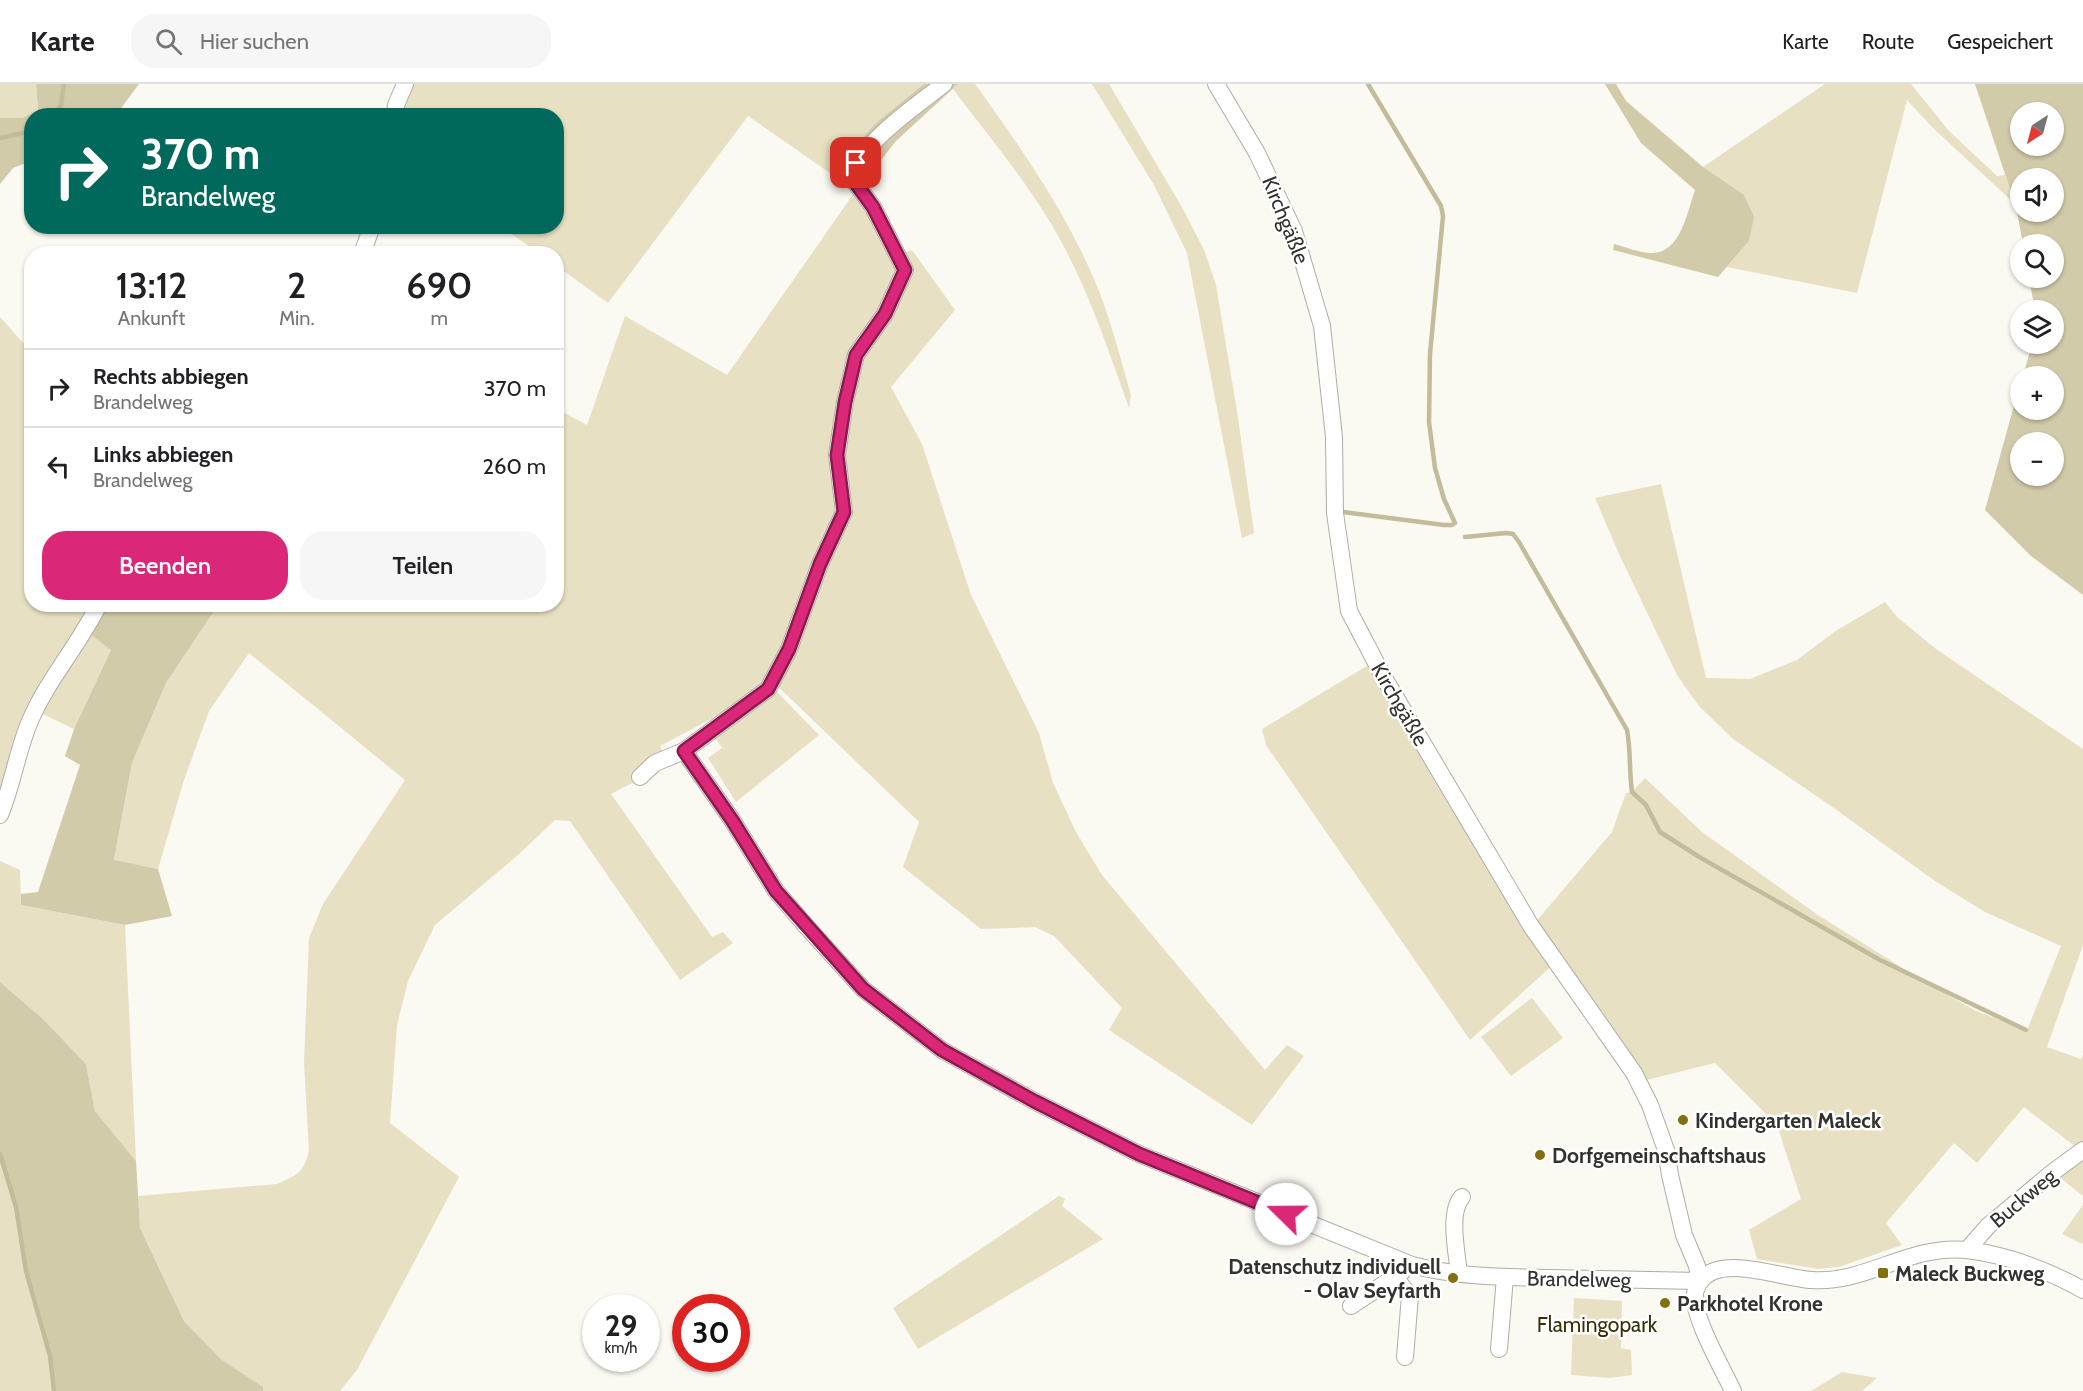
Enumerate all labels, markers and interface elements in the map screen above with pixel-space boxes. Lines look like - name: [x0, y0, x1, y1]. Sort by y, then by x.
- search box: [131, 14, 551, 68]
- text: Karte: [30, 24, 95, 58]
- icon: search: [152, 25, 185, 58]
- text: Hier suchen: [200, 28, 309, 55]
- text: Karte: [1782, 29, 1829, 54]
- text: Route: [1862, 29, 1914, 54]
- text: Gespeichert: [1947, 29, 2053, 54]
- north arrow: [2010, 102, 2064, 156]
- map controls: [2010, 102, 2064, 486]
- text: 370 m: [141, 128, 260, 180]
- icon: right: [42, 132, 120, 210]
- pin: [830, 137, 881, 188]
- icon: arrive: [839, 146, 872, 179]
- button: sound: [2010, 168, 2064, 222]
- street label: Kirchgäßle: [1257, 173, 1315, 268]
- text: Brandelweg: [141, 180, 275, 213]
- button: search: [2010, 234, 2064, 288]
- text: 13:12: [116, 263, 187, 307]
- text: 2: [287, 263, 306, 307]
- text: 690: [406, 263, 472, 307]
- button: layers: [2010, 300, 2064, 354]
- text: Ankunft: [118, 306, 185, 330]
- text: Min.: [279, 306, 315, 330]
- text: m: [431, 306, 448, 330]
- text: Rechts abbiegen: [93, 363, 249, 390]
- button: +: [2010, 366, 2064, 420]
- icon: right: [42, 372, 75, 405]
- text: 370 m: [484, 375, 546, 402]
- text: Brandelweg: [93, 390, 192, 414]
- button: −: [2010, 432, 2064, 486]
- text: Links abbiegen: [93, 441, 233, 468]
- icon: left: [42, 450, 75, 483]
- text: 260 m: [482, 453, 546, 480]
- text: Brandelweg: [93, 468, 192, 492]
- button: Beenden: [42, 531, 288, 600]
- button: Teilen: [300, 531, 546, 600]
- street label: Kirchgäßle: [1366, 658, 1434, 750]
- place label: Kindergarten Maleck: [1695, 1108, 1882, 1133]
- marker: Kindergarten Maleck: [1676, 1113, 1690, 1127]
- place label: Dorfgemeinschaftshaus: [1552, 1143, 1766, 1168]
- marker: Dorfgemeinschaftshaus: [1533, 1148, 1547, 1162]
- street label: Buckweg: [1985, 1163, 2062, 1233]
- position arrow: [1254, 1182, 1318, 1246]
- place label: Datenschutz individuell - Olav Seyfarth: [1228, 1254, 1441, 1303]
- place label: Maleck Buckweg: [1895, 1261, 2045, 1286]
- street label: Brandelweg: [1527, 1266, 1632, 1292]
- marker: Maleck Buckweg: [1876, 1266, 1890, 1280]
- marker: Datenschutz individuell - Olav Seyfarth: [1446, 1271, 1460, 1285]
- place label: Parkhotel Krone: [1677, 1291, 1823, 1316]
- speed limit sign: 30: [672, 1294, 750, 1372]
- marker: Parkhotel Krone: [1658, 1296, 1672, 1310]
- text: 29: [605, 1307, 637, 1344]
- park label: Flamingopark: [1537, 1312, 1658, 1337]
- text: km/h: [605, 1339, 637, 1357]

